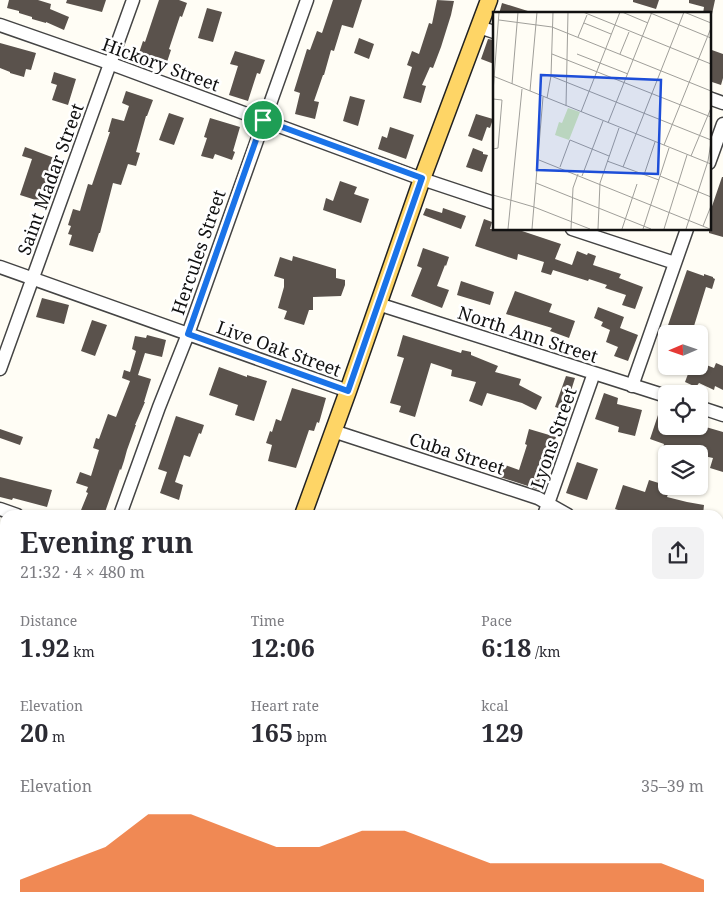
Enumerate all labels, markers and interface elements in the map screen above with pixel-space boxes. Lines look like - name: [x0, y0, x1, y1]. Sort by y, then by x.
- inset map: [493, 12, 710, 230]
- street label: Hickory Street: [99, 32, 223, 96]
- pin: [242, 99, 284, 141]
- street label: Saint Madar Street: [11, 100, 89, 258]
- icon: arrive: [249, 106, 277, 134]
- street label: Hercules Street: [165, 186, 231, 318]
- street label: North Ann Street: [455, 300, 601, 368]
- street label: Live Oak Street: [214, 314, 344, 382]
- north arrow: [658, 325, 708, 375]
- map controls: [658, 325, 708, 495]
- street label: Lyons Street: [524, 384, 582, 492]
- button: locate: [658, 385, 708, 435]
- street label: Cuba Street: [406, 426, 508, 480]
- button: layers: [658, 445, 708, 495]
- text: Evening run: [20, 523, 193, 561]
- button: share: [652, 527, 704, 579]
- text: 21:32 · 4 × 480 m: [20, 561, 145, 583]
- text: Distance: [20, 611, 77, 630]
- text: Time: [251, 611, 284, 630]
- text: Pace: [481, 611, 512, 630]
- text: 1.92: [20, 630, 70, 664]
- text: 12:06: [251, 630, 315, 664]
- text: 6:18: [481, 630, 531, 664]
- text: km: [70, 642, 95, 661]
- text: /km: [531, 642, 560, 661]
- text: Elevation: [20, 696, 83, 715]
- text: Heart rate: [251, 696, 319, 715]
- text: kcal: [481, 696, 508, 715]
- text: 20: [20, 715, 48, 749]
- text: 165: [251, 715, 293, 749]
- text: 129: [481, 715, 524, 749]
- text: m: [48, 727, 65, 746]
- text: bpm: [293, 727, 327, 746]
- text: Elevation: [20, 775, 92, 797]
- text: 35–39 m: [641, 775, 704, 797]

